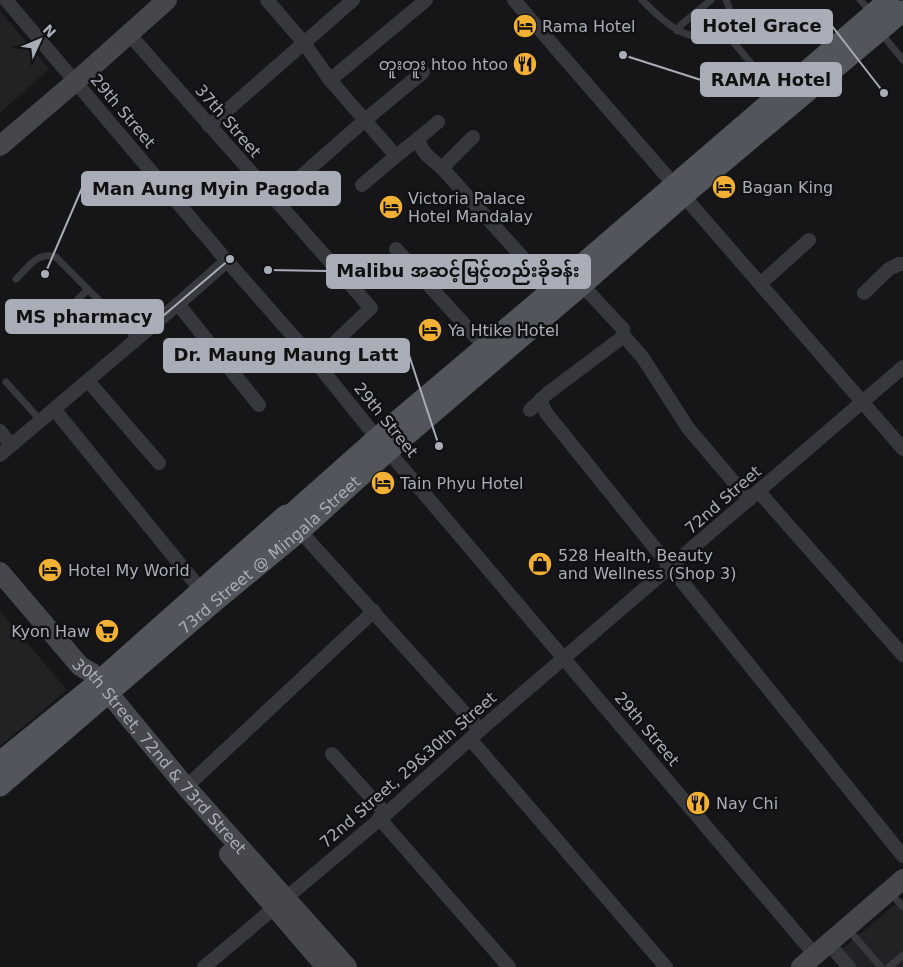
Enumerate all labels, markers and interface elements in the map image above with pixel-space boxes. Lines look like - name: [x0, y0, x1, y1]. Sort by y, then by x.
- callout: Hotel Grace: [692, 10, 832, 43]
- hotel icon: Rama Hotel: [512, 13, 538, 39]
- north arrow: [15, 15, 65, 65]
- text: Hotel Grace: [702, 15, 822, 36]
- place label: Rama Hotel: [542, 17, 635, 36]
- text: N: [40, 21, 59, 41]
- restaurant icon: တူးတူး htoo htoo: [512, 51, 538, 77]
- place label: တူးတူး htoo htoo: [379, 55, 508, 79]
- callout: RAMA Hotel: [701, 63, 841, 96]
- text: RAMA Hotel: [711, 69, 831, 90]
- street label: 29th Street: [87, 70, 159, 152]
- street label: 37th Street: [191, 81, 265, 161]
- callout: Man Aung Myin Pagoda: [82, 172, 340, 205]
- hotel icon: Bagan King: [711, 174, 737, 200]
- text: Man Aung Myin Pagoda: [92, 178, 330, 199]
- place label: Bagan King: [742, 178, 833, 197]
- place label: Victoria Palace Hotel Mandalay: [408, 189, 533, 226]
- hotel icon: Victoria Palace Hotel Mandalay: [378, 194, 404, 220]
- callout: Malibu အဆင့်မြင့်တည်းခိုခန်း: [327, 255, 590, 288]
- text: Malibu အဆင့်မြင့်တည်းခိုခန်း: [336, 259, 580, 285]
- callout: MS pharmacy: [6, 300, 163, 333]
- text: MS pharmacy: [15, 306, 153, 327]
- hotel icon: Ya Htike Hotel: [417, 317, 443, 343]
- place label: Ya Htike Hotel: [447, 321, 559, 340]
- callout: Dr. Maung Maung Latt: [164, 339, 409, 372]
- text: Dr. Maung Maung Latt: [174, 344, 399, 365]
- street label: 29th Street: [350, 379, 422, 461]
- street label: 72nd Street: [681, 462, 765, 538]
- hotel icon: Tain Phyu Hotel: [370, 470, 396, 496]
- street label: 73rd Street @ Mingala Street: [175, 472, 364, 638]
- place label: Tain Phyu Hotel: [399, 474, 523, 493]
- place label: 528 Health, Beauty and Wellness (Shop 3): [558, 546, 737, 583]
- shop icon: 528 Health, Beauty and Wellness (Shop 3): [527, 551, 553, 577]
- hotel icon: Hotel My World: [37, 557, 63, 583]
- place label: Hotel My World: [68, 561, 190, 580]
- supermarket icon: Kyon Haw: [94, 618, 120, 644]
- place label: Kyon Haw: [11, 622, 90, 641]
- street label: 30th Street, 72nd & 73rd Street: [68, 655, 251, 858]
- street label: 72nd Street, 29&30th Street: [316, 688, 500, 852]
- street label: 29th Street: [611, 688, 683, 770]
- restaurant icon: Nay Chi: [685, 790, 711, 816]
- place label: Nay Chi: [716, 794, 778, 813]

